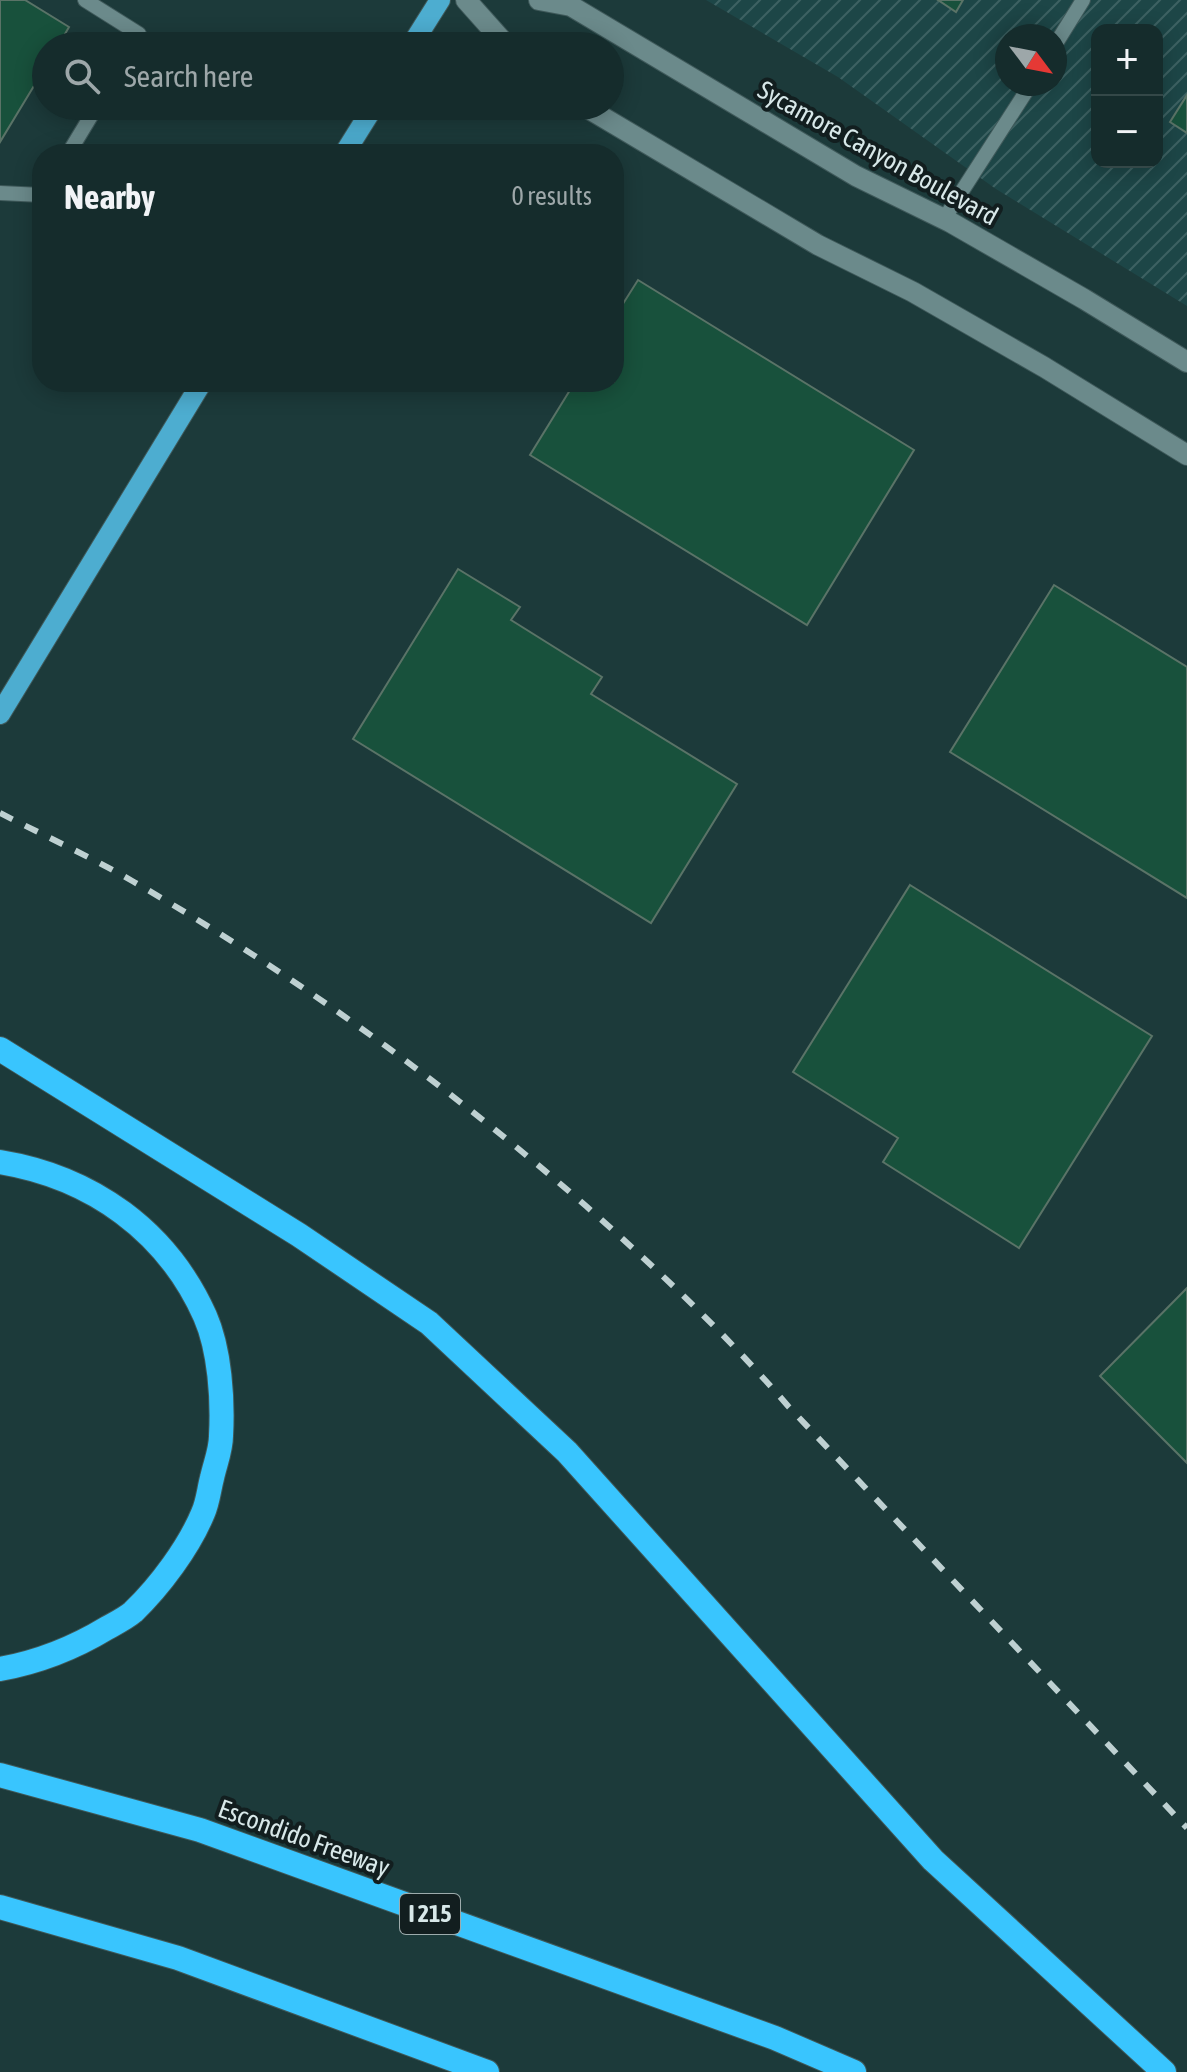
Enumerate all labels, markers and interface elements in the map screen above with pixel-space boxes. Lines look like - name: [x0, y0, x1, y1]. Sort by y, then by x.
- north arrow: [995, 24, 1067, 96]
- map controls: [1091, 24, 1163, 168]
- button: +: [1091, 24, 1163, 96]
- search box: [32, 32, 624, 120]
- icon: search: [60, 54, 104, 98]
- text: Search here: [124, 59, 253, 93]
- street label: Sycamore Canyon Boulevard: [753, 74, 1003, 232]
- button: −: [1091, 96, 1163, 168]
- text: Nearby: [64, 177, 155, 216]
- text: 0 results: [511, 181, 592, 211]
- street label: Escondido Freeway: [214, 1793, 394, 1883]
- road number: I 215: [400, 1894, 460, 1934]

